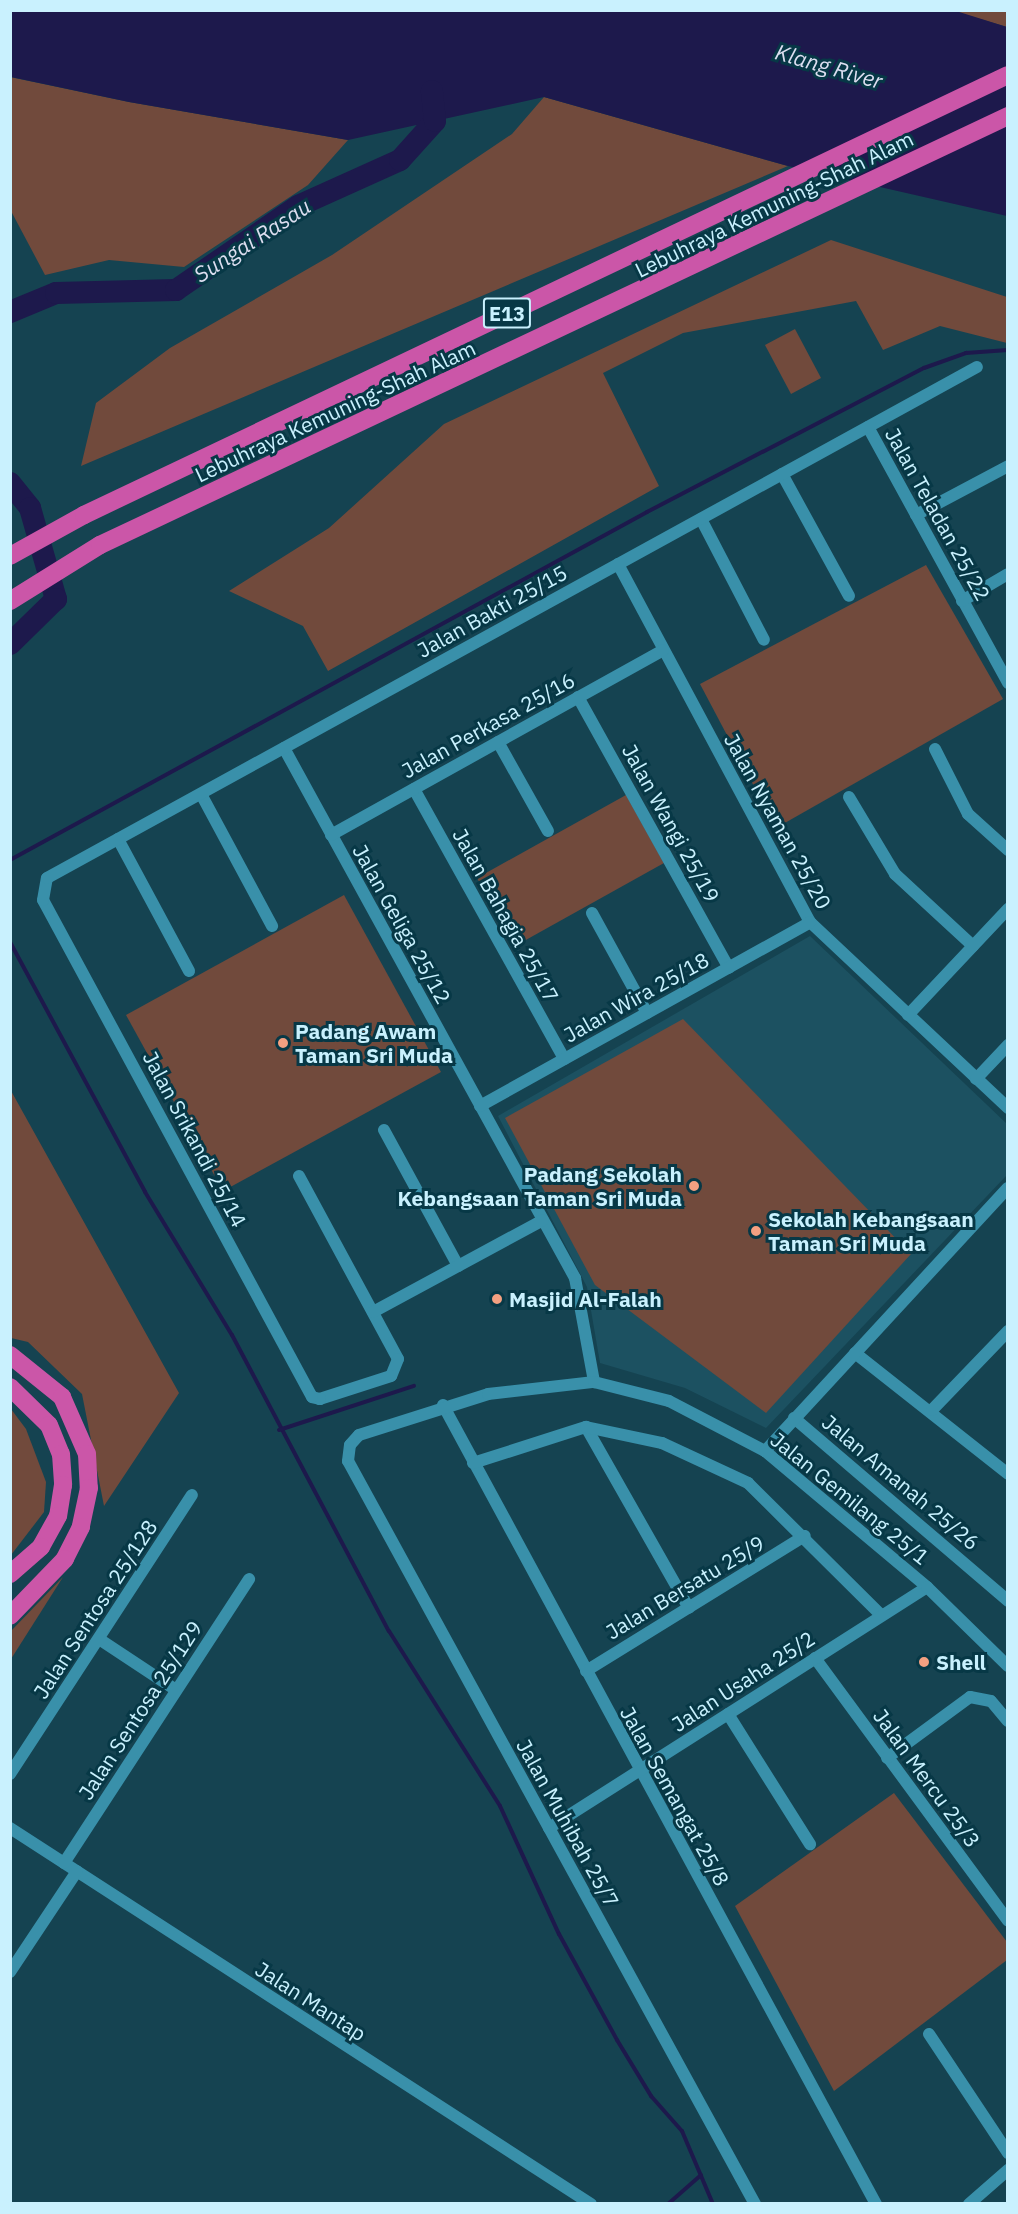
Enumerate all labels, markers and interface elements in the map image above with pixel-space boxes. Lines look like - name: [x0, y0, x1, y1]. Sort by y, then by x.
- water label: Klang River: [772, 38, 886, 94]
- street label: Lebuhraya Kemuning-Shah Alam: [631, 125, 917, 283]
- water label: Sungai Rasau: [189, 192, 315, 288]
- road number: E13: [482, 296, 532, 330]
- street label: Lebuhraya Kemuning-Shah Alam: [191, 335, 479, 487]
- street label: Jalan Teladan 25/22: [880, 423, 996, 605]
- street label: Jalan Bakti 25/15: [413, 559, 571, 663]
- street label: Jalan Perkasa 25/16: [397, 667, 579, 783]
- street label: Jalan Nyaman 25/20: [719, 729, 837, 913]
- street label: Jalan Wangi 25/19: [617, 739, 725, 907]
- street label: Jalan Bahagia 25/17: [448, 824, 564, 1006]
- street label: Jalan Geliga 25/12: [348, 840, 456, 1008]
- street label: Jalan Wira 25/18: [559, 947, 713, 1047]
- place label: Padang Awam Taman Sri Muda: [295, 1018, 453, 1068]
- marker: Padang Awam Taman Sri Muda: [276, 1036, 290, 1050]
- street label: Jalan Srikandi 25/14: [138, 1047, 252, 1231]
- place label: Padang Sekolah Kebangsaan Taman Sri Muda: [397, 1161, 682, 1211]
- marker: Padang Sekolah Kebangsaan Taman Sri Muda: [687, 1179, 701, 1193]
- place label: Sekolah Kebangsaan Taman Sri Muda: [768, 1206, 974, 1256]
- marker: Sekolah Kebangsaan Taman Sri Muda: [749, 1224, 763, 1238]
- place label: Masjid Al-Falah: [509, 1286, 662, 1312]
- marker: Masjid Al-Falah: [490, 1292, 504, 1306]
- street label: Jalan Amanah 25/26: [817, 1409, 985, 1555]
- street label: Jalan Gemilang 25/1: [766, 1426, 934, 1570]
- street label: Jalan Sentosa 25/128: [28, 1515, 162, 1703]
- street label: Jalan Bersatu 25/9: [601, 1530, 769, 1644]
- street label: Jalan Sentosa 25/129: [73, 1616, 207, 1804]
- street label: Jalan Usaha 25/2: [667, 1625, 819, 1737]
- place label: Shell: [936, 1649, 986, 1675]
- marker: Shell: [917, 1655, 931, 1669]
- street label: Jalan Semangat 25/8: [615, 1702, 735, 1890]
- street label: Jalan Mercu 25/3: [868, 1704, 986, 1852]
- street label: Jalan Muhibah 25/7: [511, 1735, 625, 1911]
- street label: Jalan Mantap: [251, 1956, 371, 2046]

